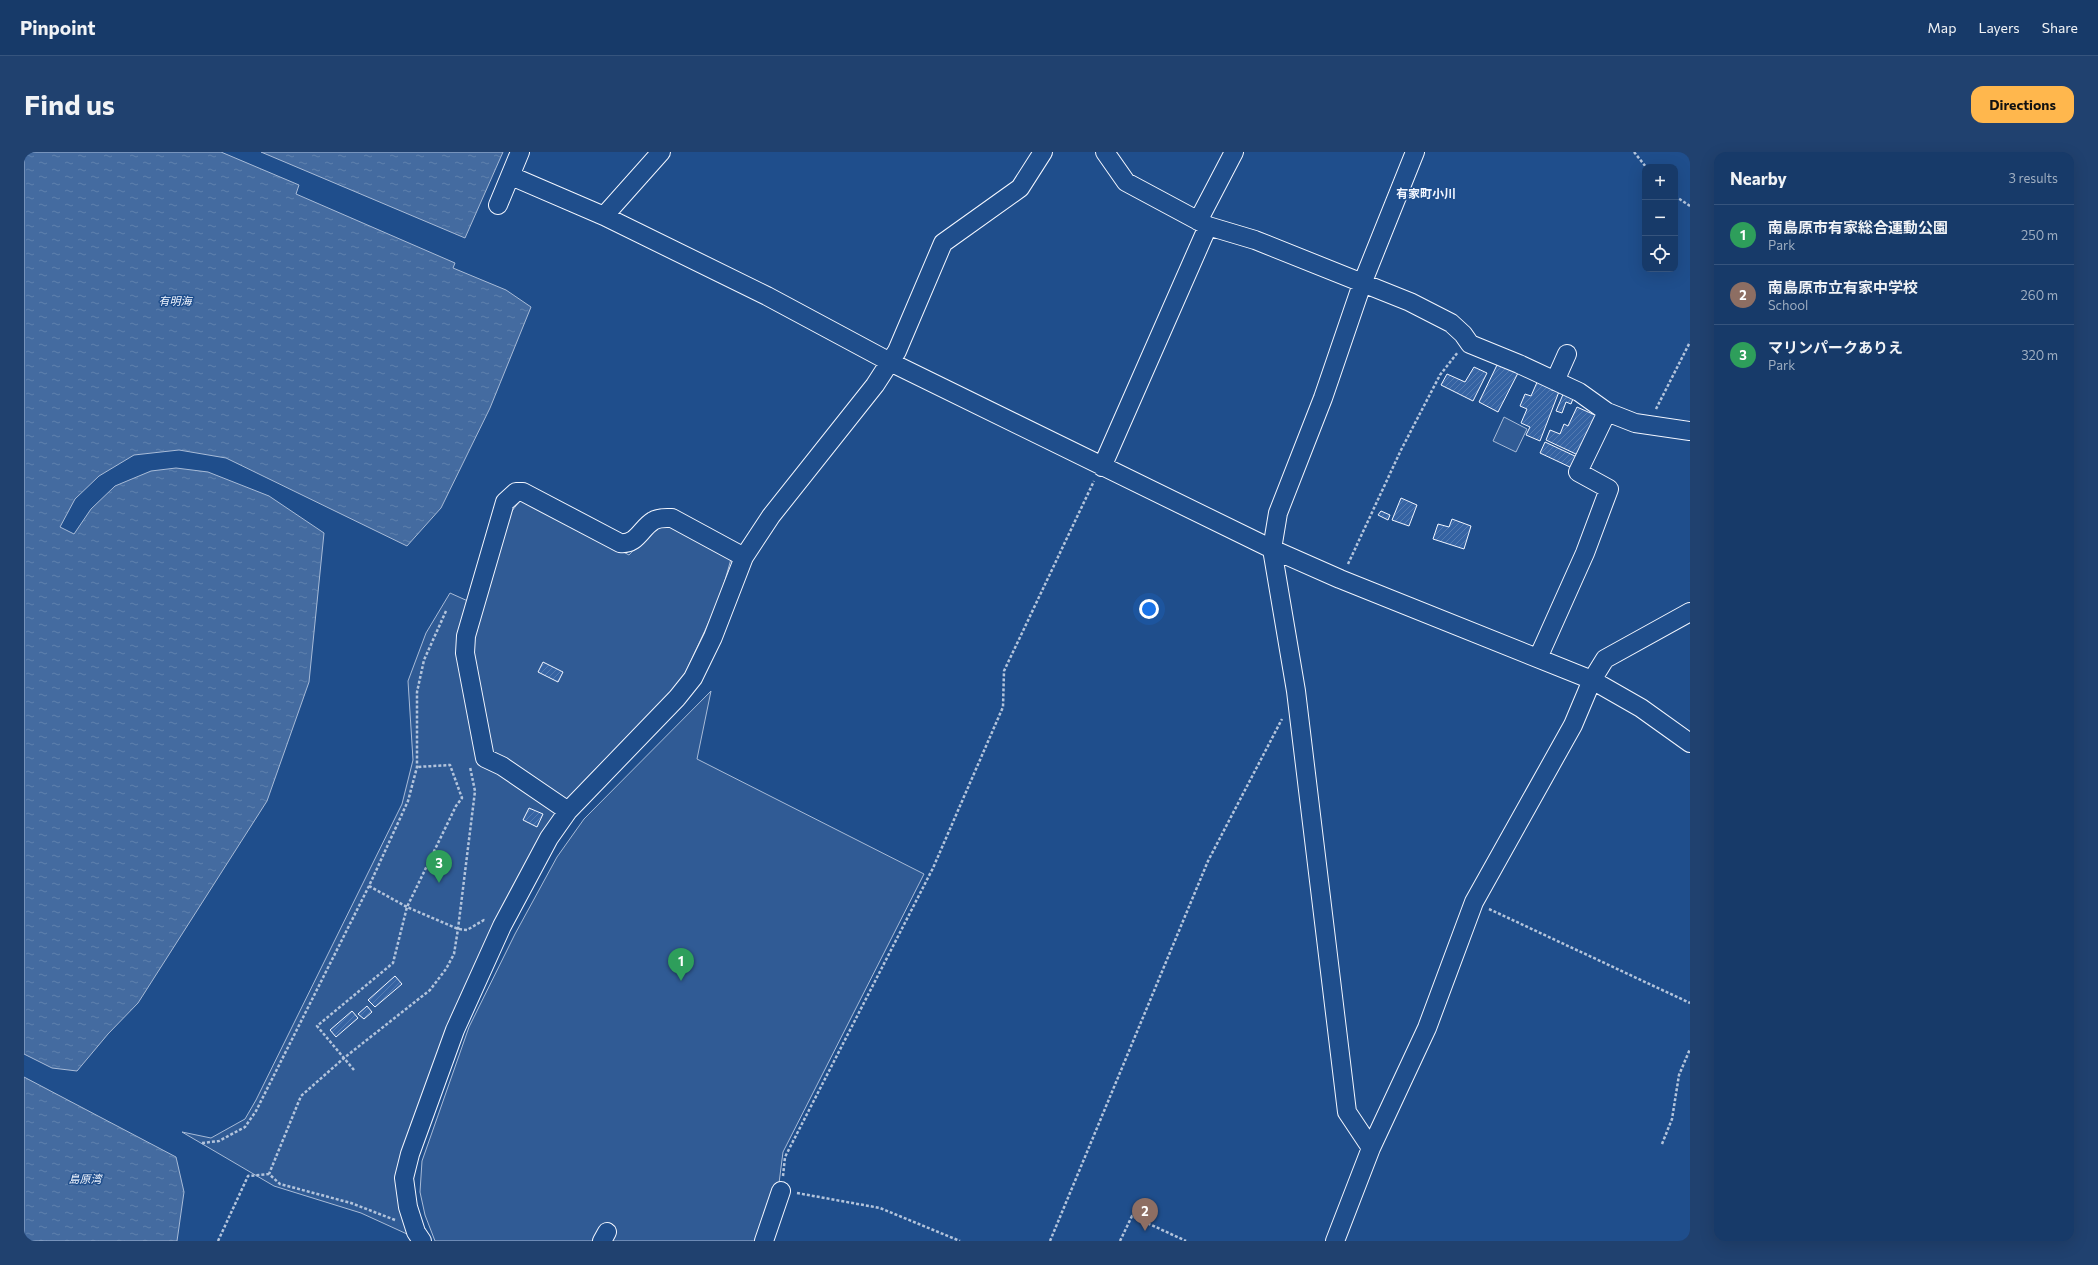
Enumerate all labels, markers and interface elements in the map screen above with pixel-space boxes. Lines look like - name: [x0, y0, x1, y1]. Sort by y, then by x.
- text: Pinpoint: [20, 16, 96, 39]
- text: Map: [1928, 19, 1956, 36]
- text: Layers: [1978, 19, 2020, 36]
- text: Share: [2042, 19, 2078, 36]
- button: Directions: [1971, 86, 2074, 123]
- text: Find us: [24, 87, 115, 121]
- map controls: [1642, 164, 1678, 272]
- button: +: [1642, 164, 1678, 200]
- text: Nearby: [1730, 168, 1787, 189]
- text: 3 results: [2009, 170, 2058, 186]
- district label: 有家町小川: [1396, 186, 1456, 200]
- button: −: [1642, 200, 1678, 236]
- text: 南島原市有家総合運動公園: [1768, 218, 1948, 236]
- text: 1: [1740, 227, 1746, 243]
- text: 250 m: [2021, 227, 2058, 243]
- button: locate: [1642, 236, 1678, 272]
- text: Park: [1768, 237, 1795, 253]
- text: 南島原市立有家中学校: [1768, 278, 1918, 296]
- text: 2: [1739, 287, 1747, 303]
- text: 260 m: [2021, 287, 2058, 303]
- water label: 有明海: [159, 294, 193, 307]
- text: School: [1768, 297, 1808, 313]
- text: マリンパークありえ: [1768, 338, 1903, 356]
- text: 3: [1739, 347, 1747, 363]
- text: 320 m: [2021, 347, 2058, 363]
- text: Park: [1768, 357, 1795, 373]
- your location: [1139, 599, 1159, 619]
- pin: 3: [426, 850, 452, 883]
- pin: 1: [668, 948, 694, 981]
- water label: 島原湾: [69, 1172, 103, 1185]
- pin: 2: [1132, 1198, 1158, 1231]

